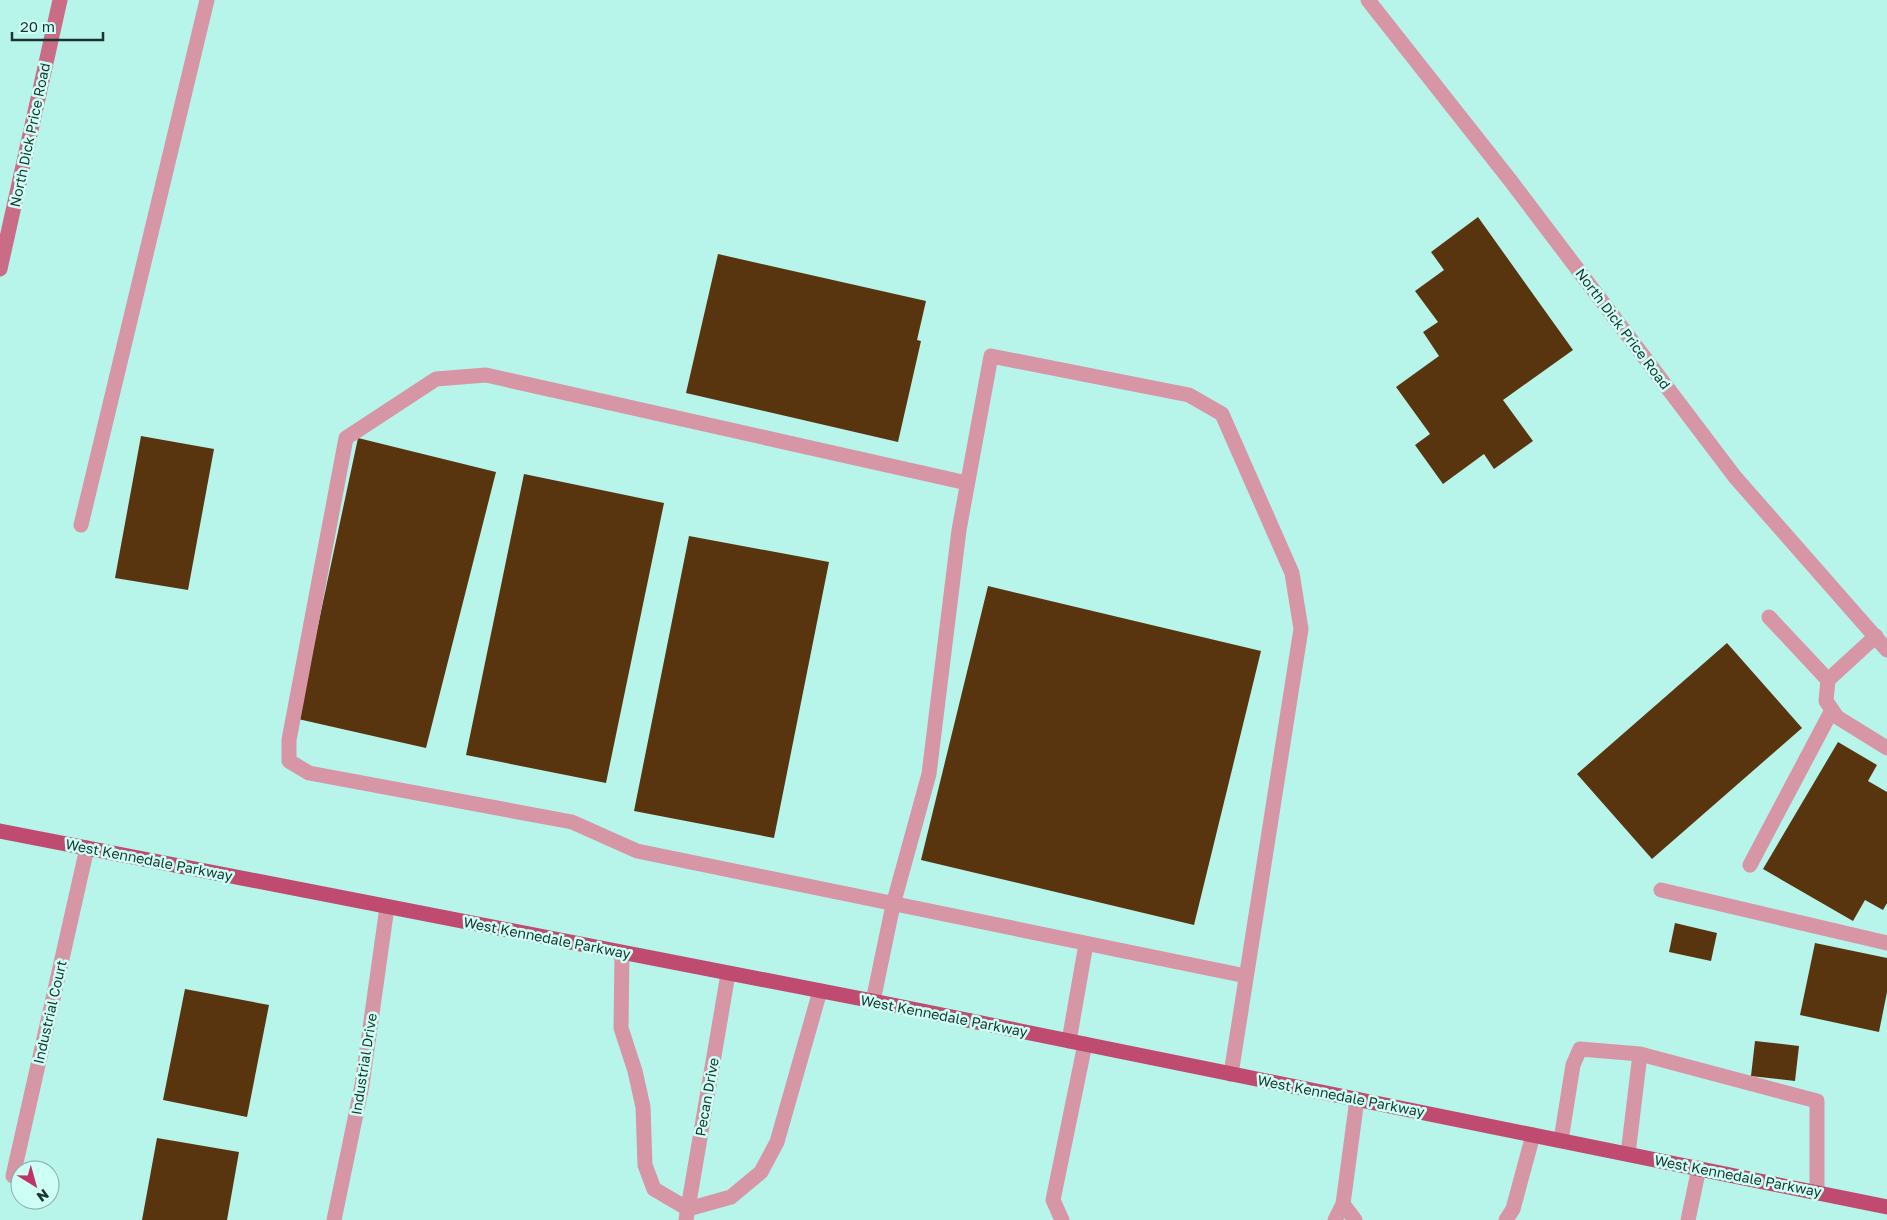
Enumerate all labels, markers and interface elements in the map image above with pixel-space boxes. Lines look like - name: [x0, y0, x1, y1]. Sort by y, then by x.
- scale bar: [12, 10, 104, 42]
- text: 20 m: [20, 17, 55, 35]
- street label: North Dick Price Road: [6, 61, 53, 209]
- street label: North Dick Price Road: [1572, 265, 1674, 393]
- street label: West Kennedale Parkway: [64, 835, 234, 884]
- street label: West Kennedale Parkway: [462, 913, 632, 962]
- street label: Industrial Court: [29, 958, 70, 1065]
- street label: West Kennedale Parkway: [859, 991, 1029, 1040]
- street label: Industrial Drive: [347, 1012, 380, 1116]
- street label: Pecan Drive: [691, 1056, 722, 1138]
- street label: West Kennedale Parkway: [1256, 1071, 1426, 1120]
- street label: West Kennedale Parkway: [1653, 1151, 1823, 1200]
- north arrow: [10, 1160, 60, 1210]
- text: N: [34, 1186, 52, 1206]

